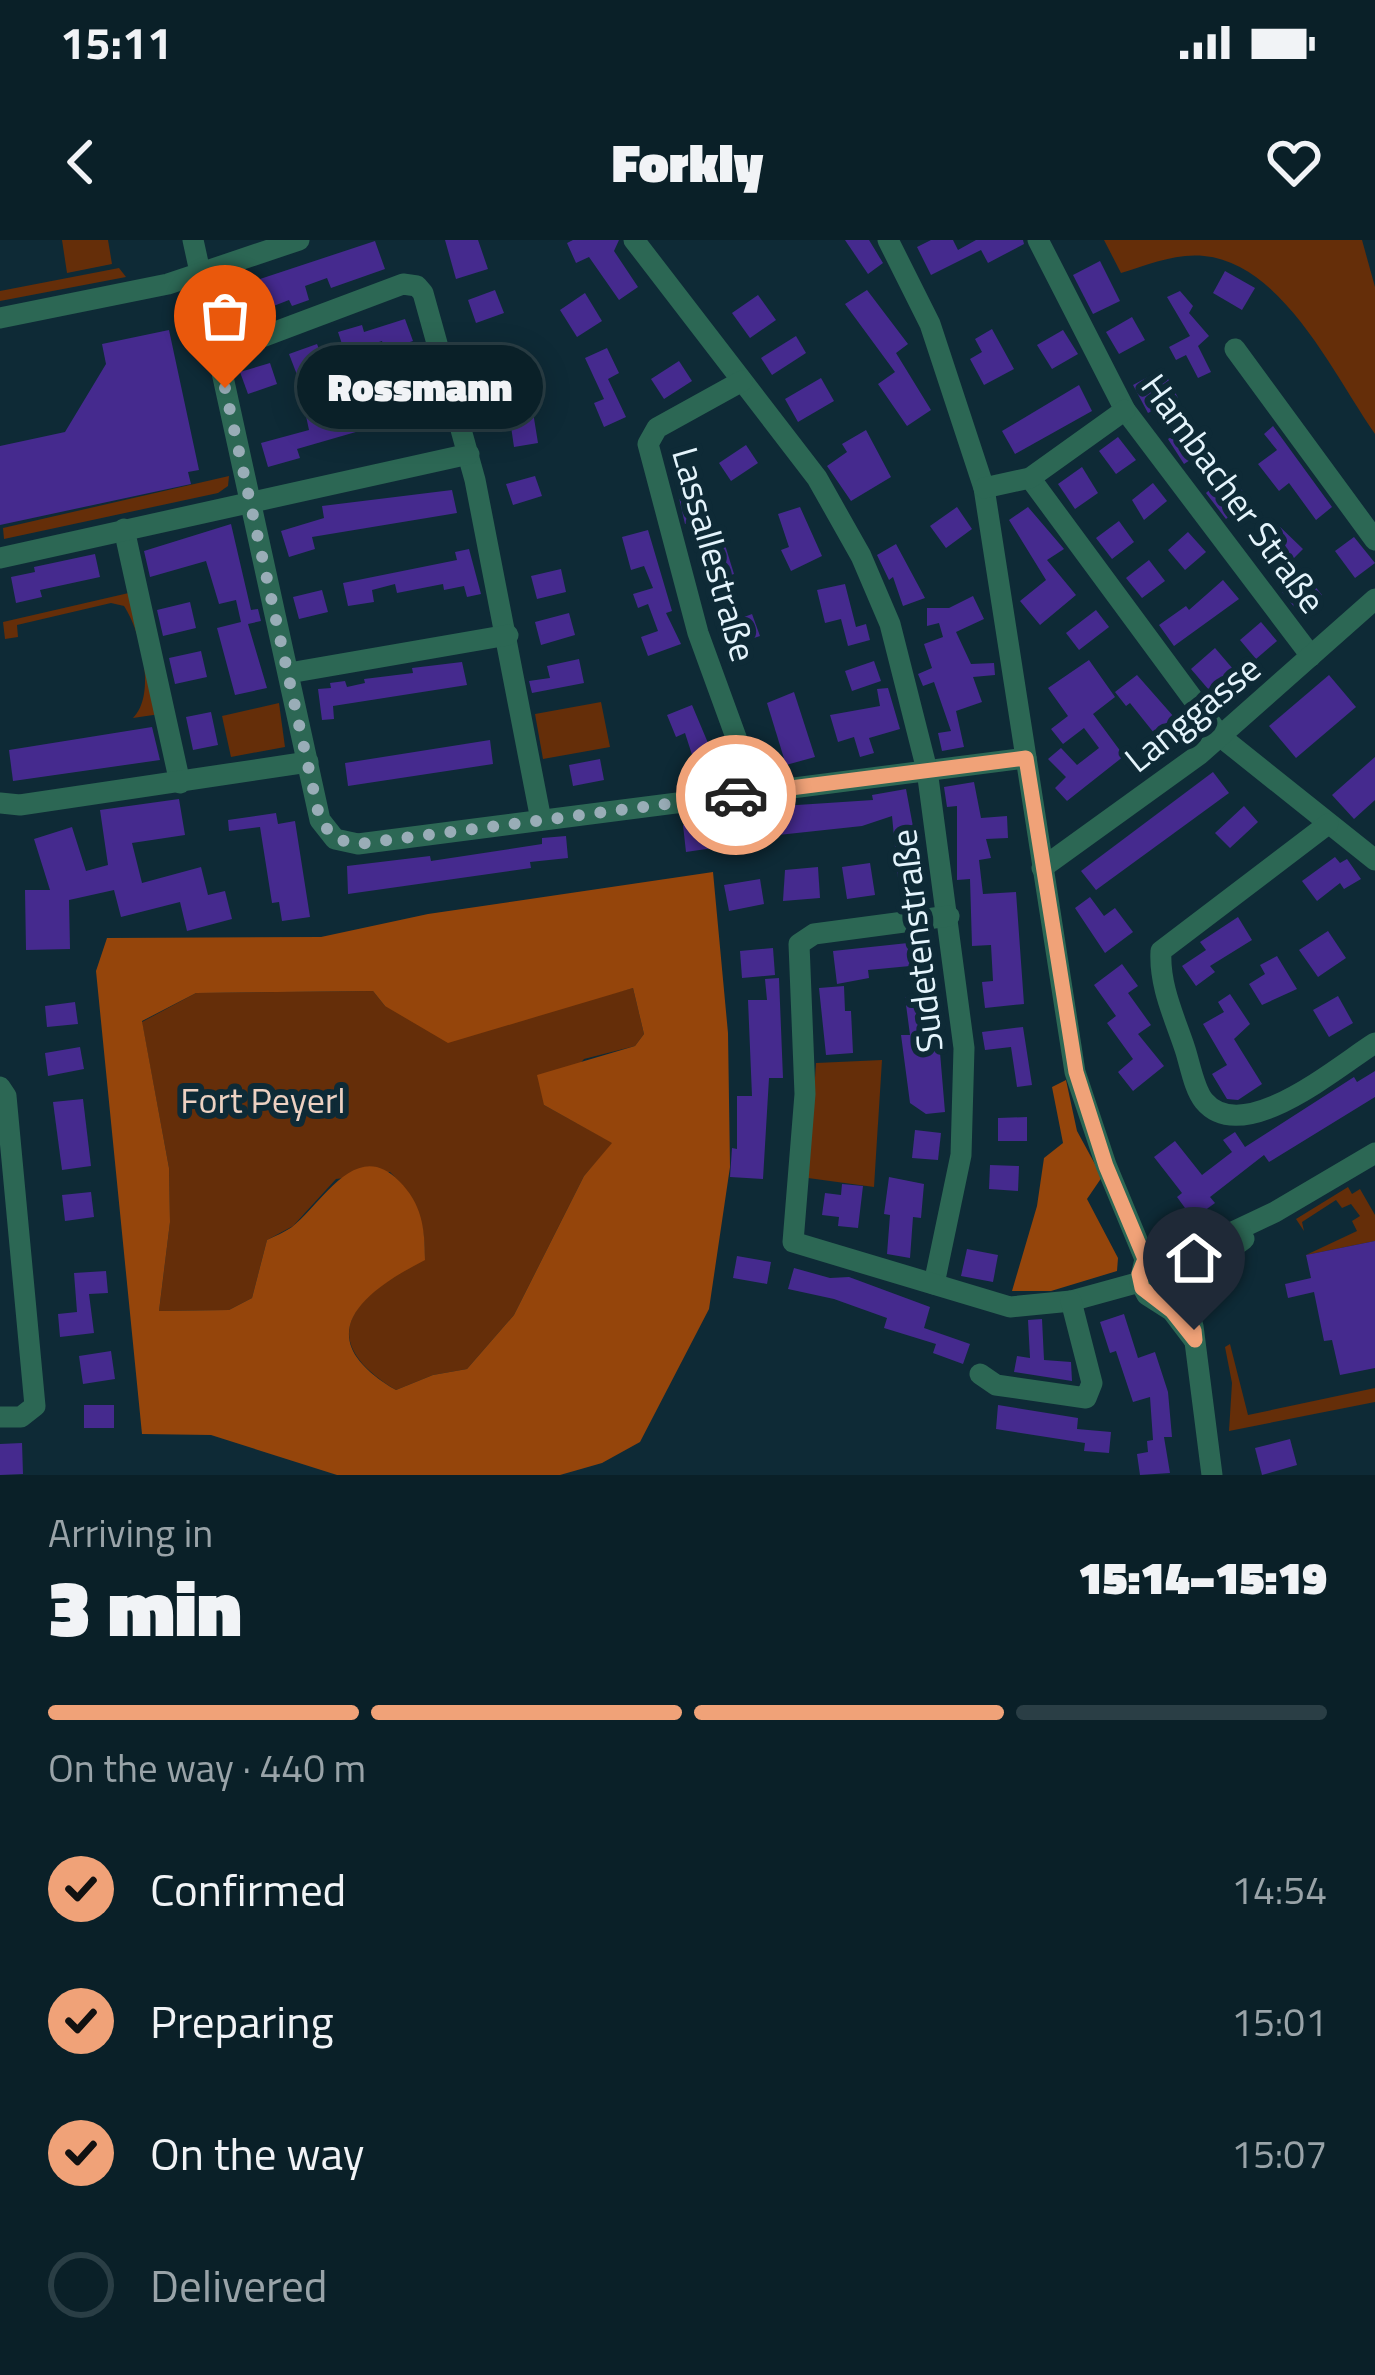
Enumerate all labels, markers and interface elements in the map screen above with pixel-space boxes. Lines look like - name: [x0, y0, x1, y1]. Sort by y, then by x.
- text: 15:11: [60, 8, 172, 76]
- text: Forkly: [612, 121, 763, 203]
- icon: back: [48, 129, 114, 195]
- icon: heart: [1261, 129, 1327, 195]
- pin: [174, 265, 276, 388]
- icon: bag: [192, 283, 258, 349]
- callout: Rossmann: [297, 346, 543, 430]
- text: Rossmann: [328, 357, 512, 416]
- street label: Hambacher Straße: [1128, 362, 1340, 624]
- street label: Lassallestraße: [658, 441, 772, 667]
- street label: Langgasse: [1112, 641, 1272, 785]
- courier: [676, 735, 796, 855]
- icon: car: [703, 762, 769, 828]
- street label: Sudetenstraße: [875, 826, 957, 1056]
- park label: Fort Peyerl: [180, 1072, 346, 1127]
- pin: [1143, 1207, 1245, 1330]
- icon: home: [1161, 1225, 1227, 1291]
- text: Arriving in: [48, 1503, 213, 1562]
- text: 15:14–15:19: [1078, 1543, 1327, 1611]
- text: 3 min: [48, 1548, 242, 1666]
- text: On the way · 440 m: [48, 1738, 366, 1797]
- text: Confirmed: [150, 1855, 346, 1923]
- icon: check: [48, 1856, 114, 1922]
- text: 14:54: [1231, 1860, 1327, 1919]
- text: Preparing: [150, 1987, 334, 2055]
- icon: check: [48, 1988, 114, 2054]
- text: 15:01: [1231, 1992, 1327, 2051]
- text: On the way: [150, 2119, 364, 2187]
- icon: check: [48, 2120, 114, 2186]
- text: 15:07: [1231, 2124, 1327, 2183]
- text: Delivered: [150, 2251, 328, 2319]

